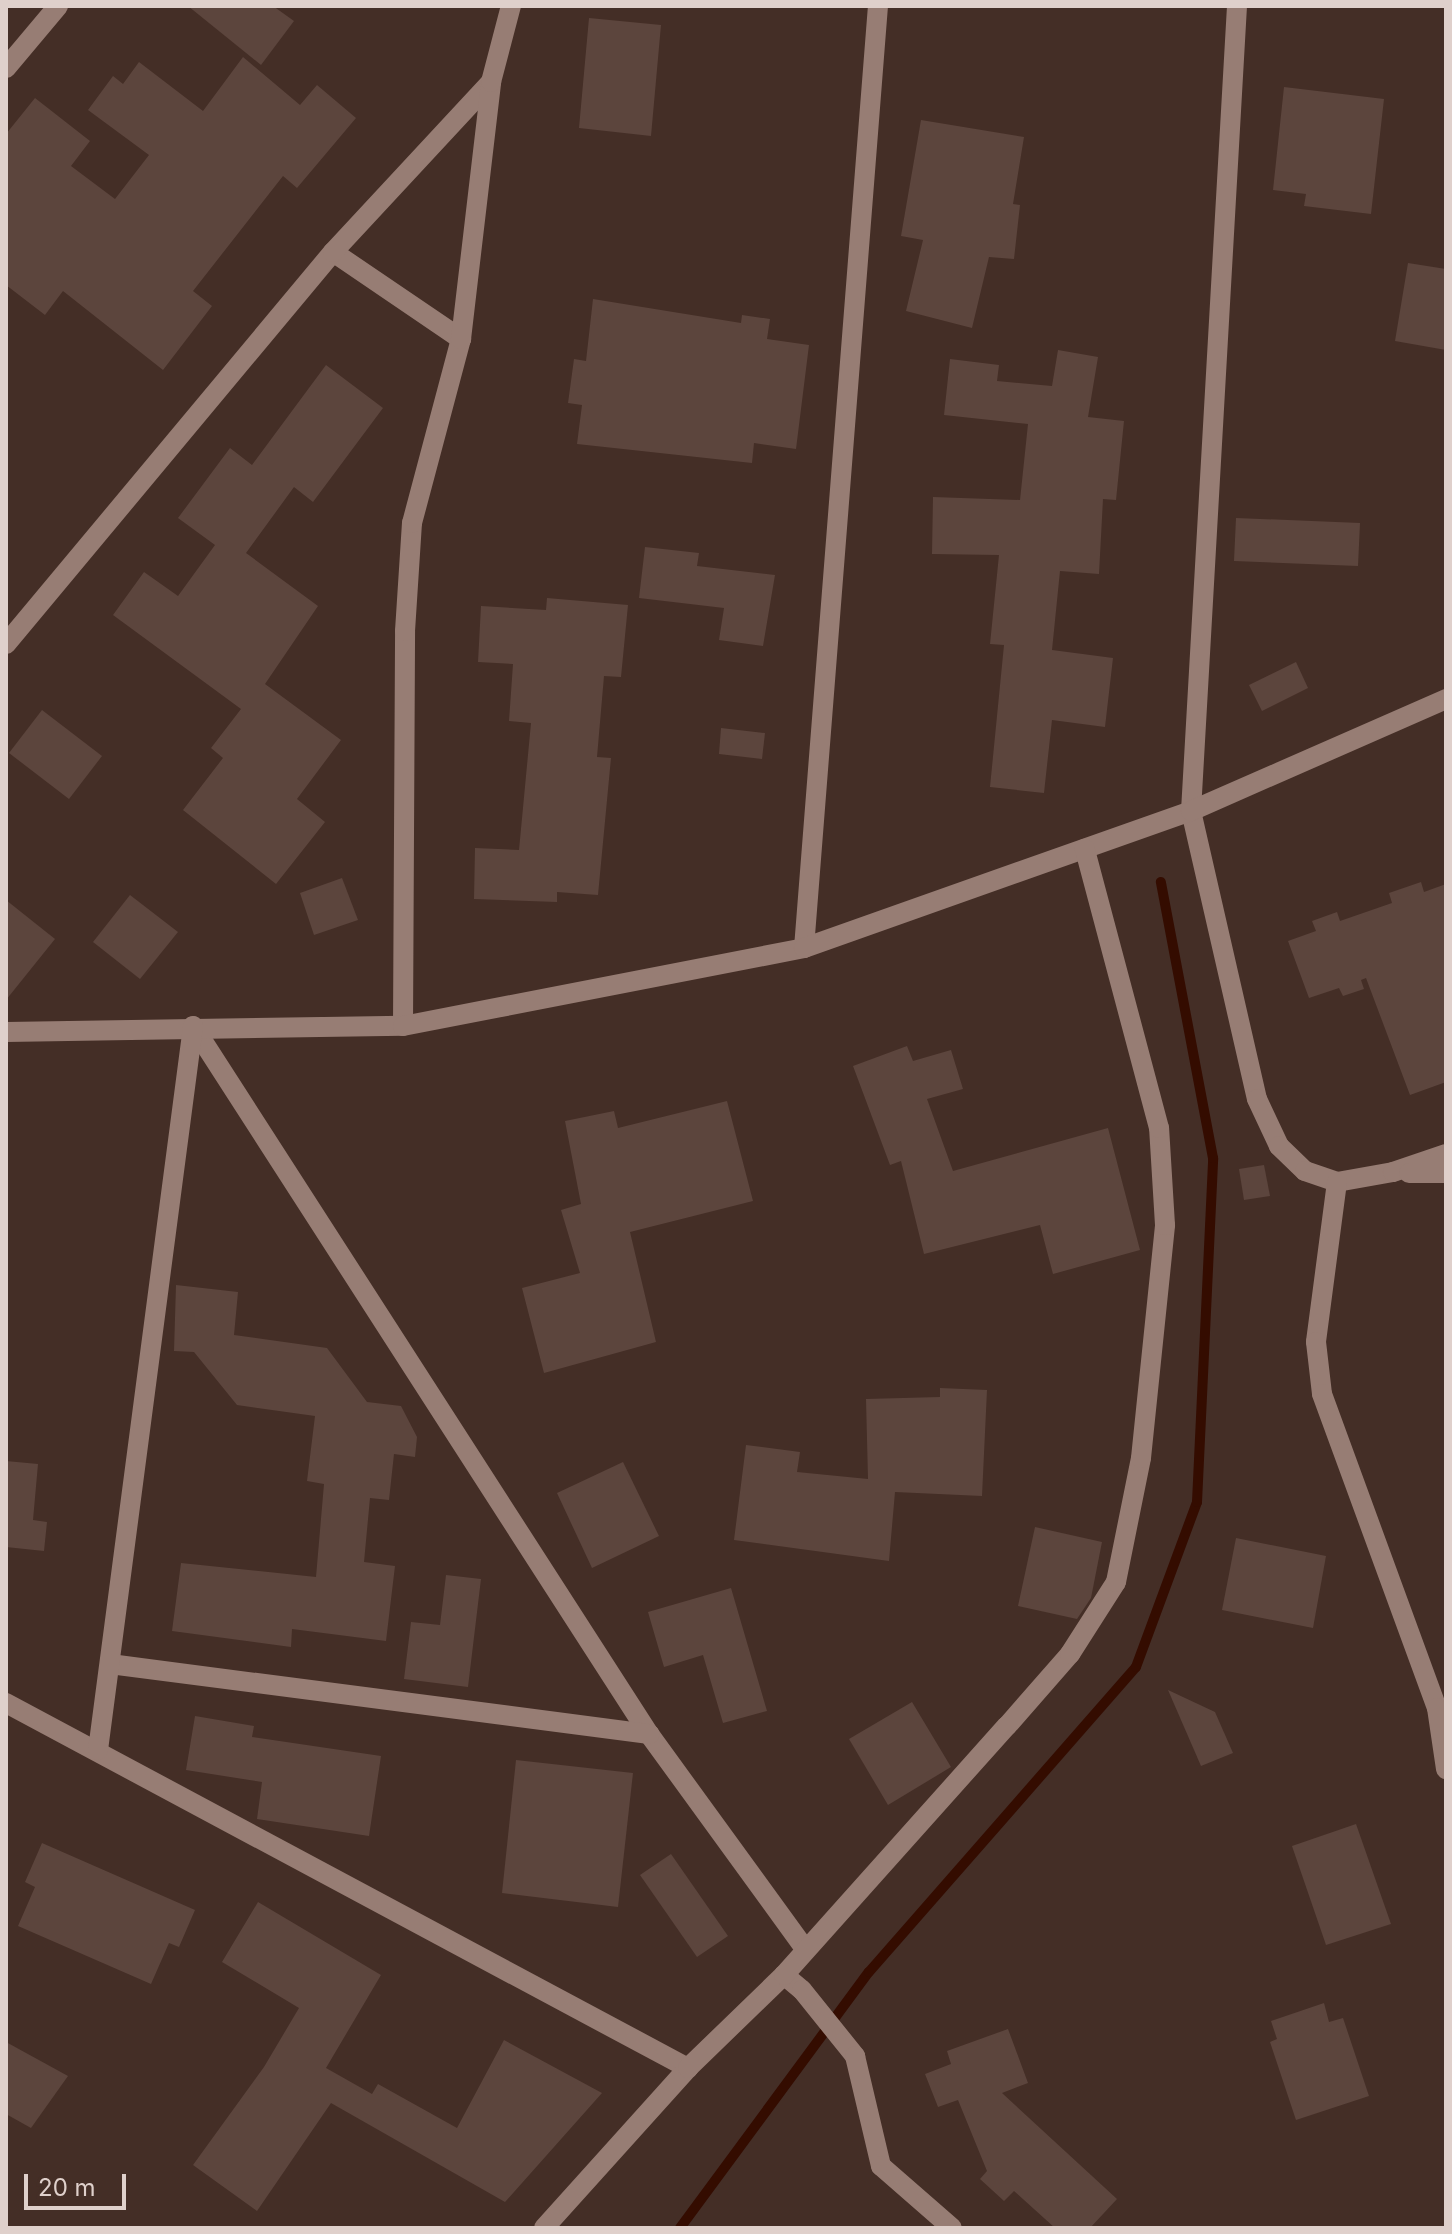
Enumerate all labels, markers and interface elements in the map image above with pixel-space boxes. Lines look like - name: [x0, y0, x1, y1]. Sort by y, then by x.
- scale bar: [28, 2158, 130, 2208]
- text: 20 m: [38, 2173, 96, 2202]

